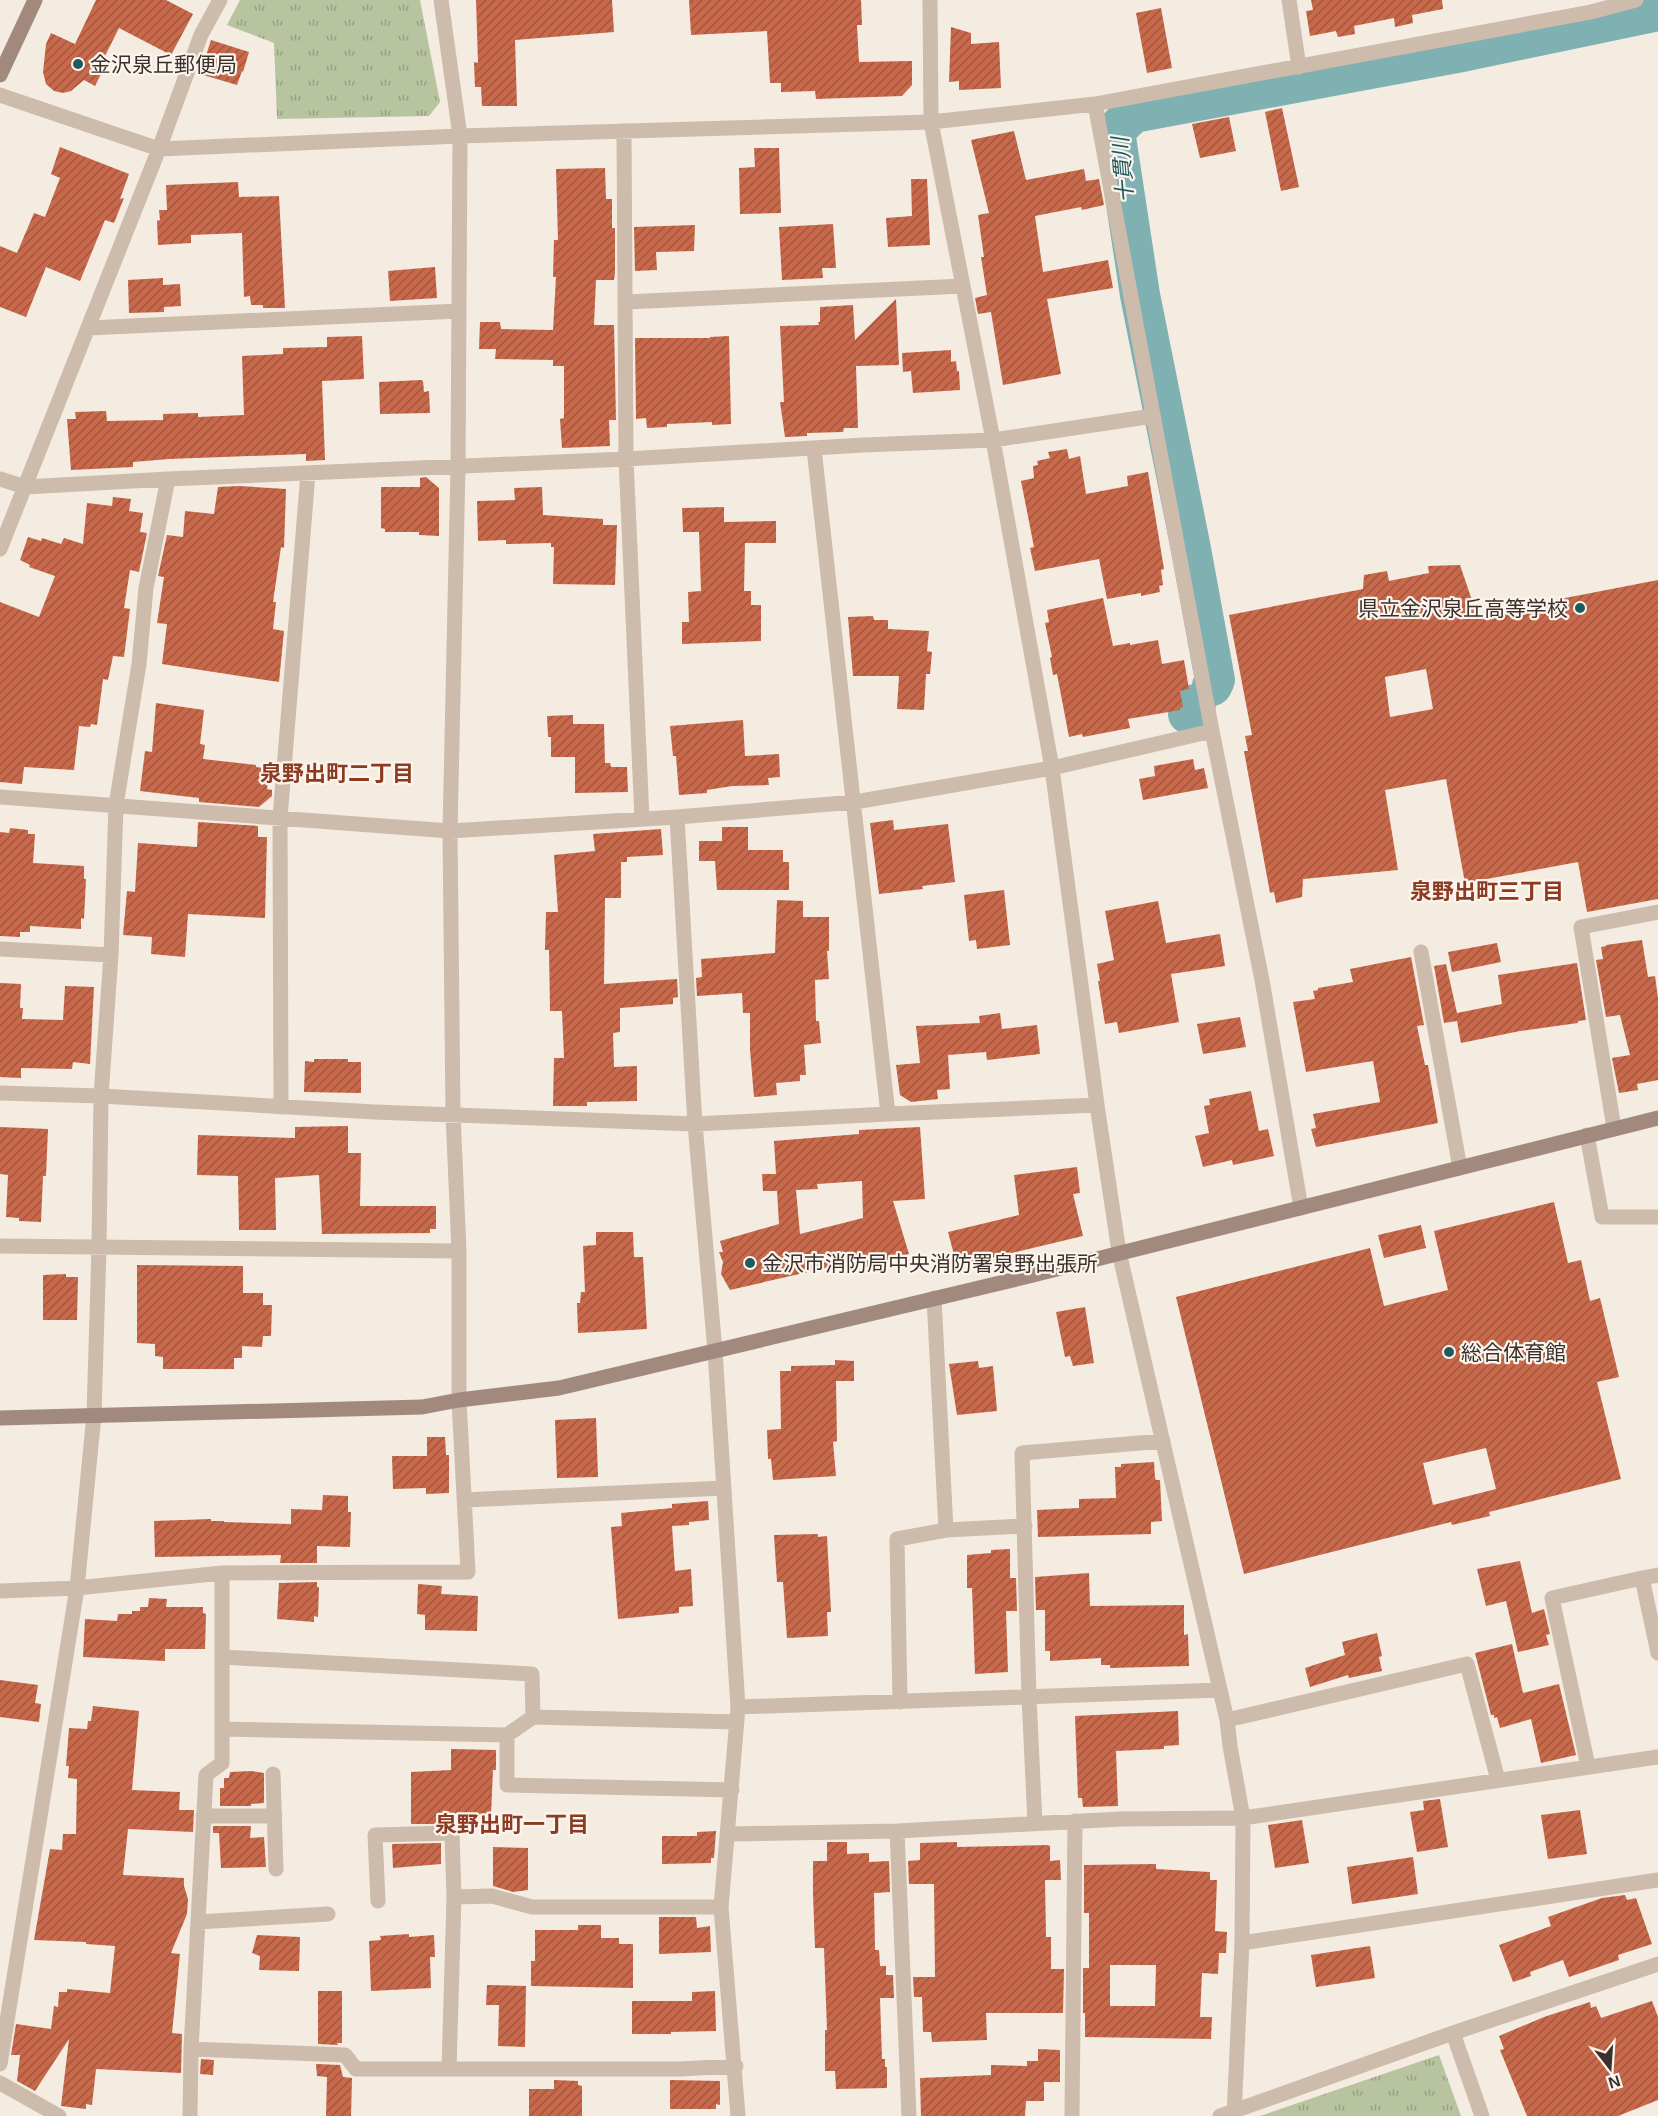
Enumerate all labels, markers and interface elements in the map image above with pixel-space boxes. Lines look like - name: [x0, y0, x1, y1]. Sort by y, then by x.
- place label: 金沢泉丘郵便局: [90, 53, 237, 76]
- marker: 金沢泉丘郵便局: [71, 57, 85, 71]
- water label: 十貫川: [1107, 134, 1138, 204]
- place label: 県立金沢泉丘高等学校: [1358, 597, 1568, 620]
- marker: 県立金沢泉丘高等学校: [1573, 601, 1587, 615]
- district label: 泉野出町二丁目: [260, 761, 414, 786]
- district label: 泉野出町三丁目: [1410, 879, 1564, 904]
- place label: 金沢市消防局中央消防署泉野出張所: [762, 1252, 1098, 1275]
- marker: 金沢市消防局中央消防署泉野出張所: [743, 1256, 757, 1270]
- place label: 総合体育館: [1461, 1341, 1566, 1364]
- marker: 総合体育館: [1442, 1345, 1456, 1359]
- district label: 泉野出町一丁目: [435, 1812, 589, 1837]
- north arrow: [1580, 2038, 1640, 2098]
- text: N: [1606, 2072, 1622, 2092]

